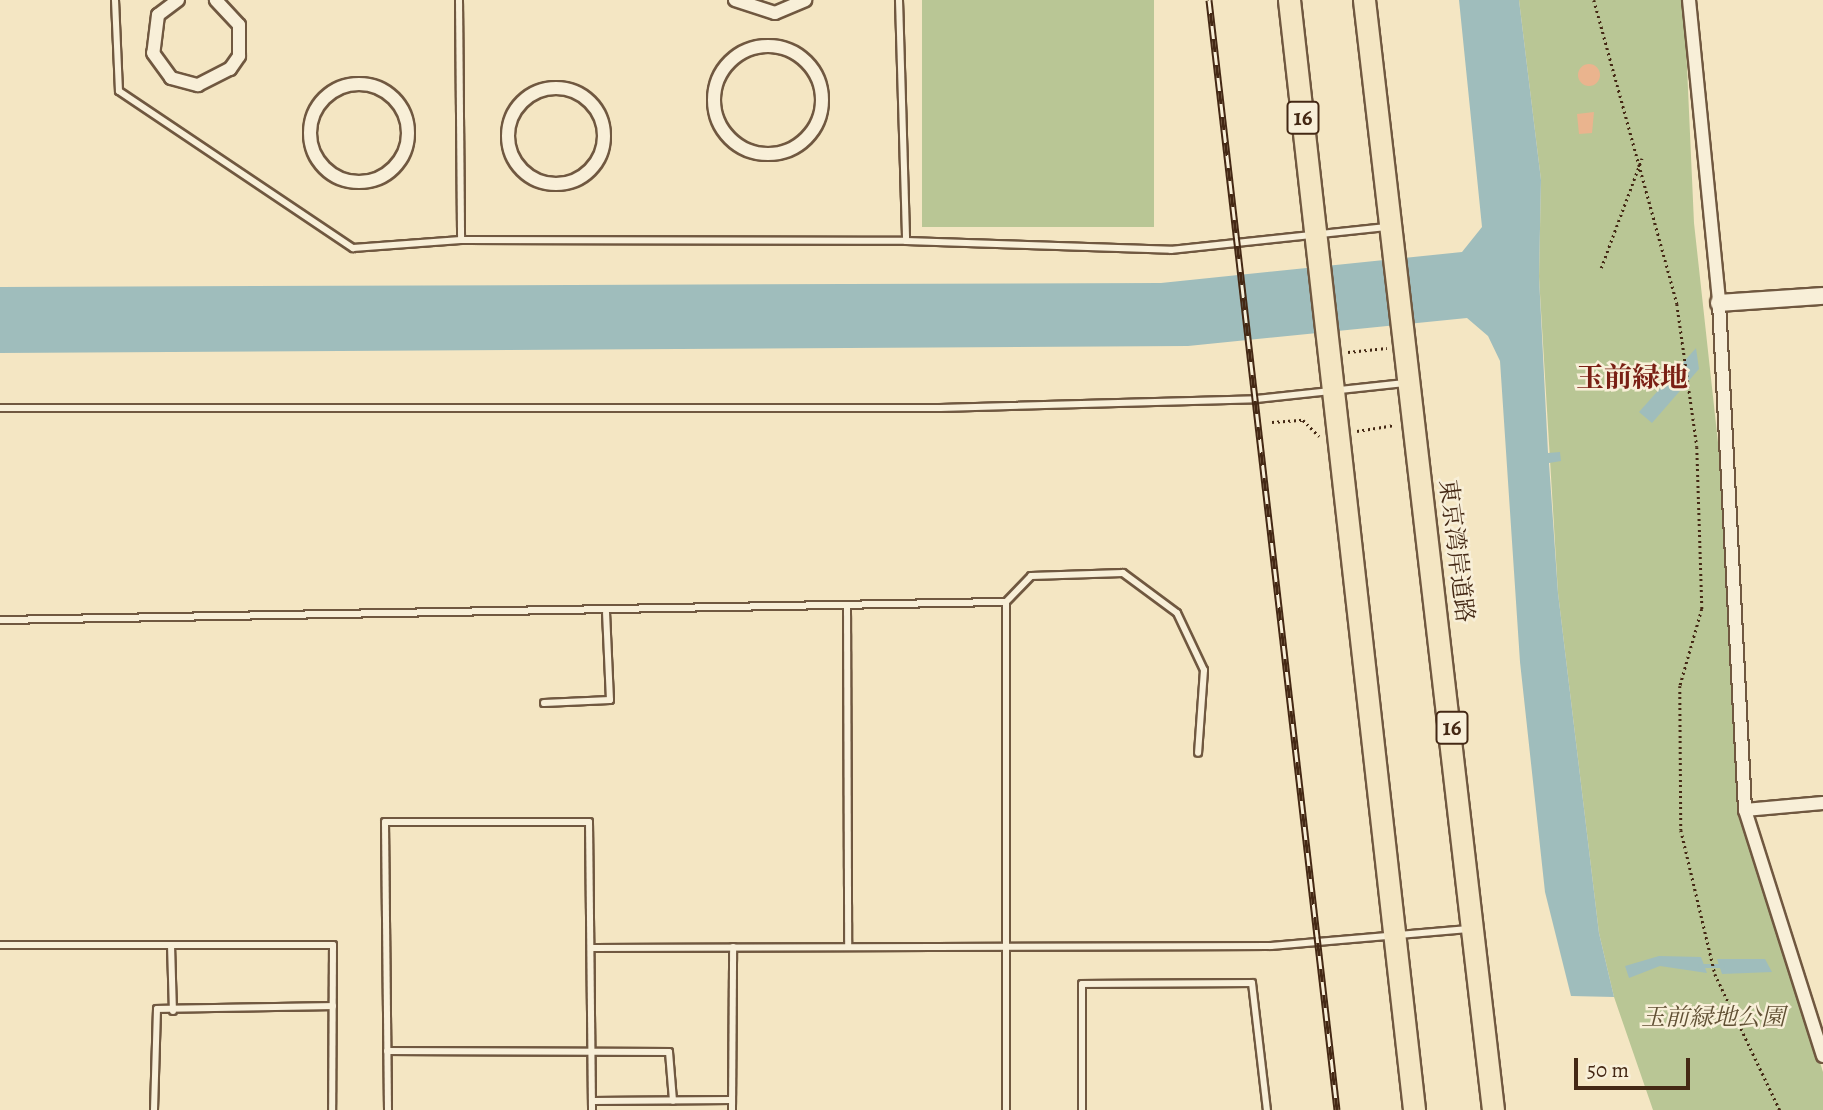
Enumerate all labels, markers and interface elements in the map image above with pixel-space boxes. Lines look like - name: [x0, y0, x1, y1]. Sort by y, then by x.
- road number: 16: [1286, 99, 1320, 138]
- district label: 玉前緑地: [1576, 361, 1688, 395]
- street label: 東京湾岸道路: [1433, 478, 1479, 624]
- road number: 16: [1434, 708, 1470, 748]
- park label: 玉前緑地公園: [1641, 1004, 1785, 1032]
- scale bar: [1578, 1044, 1694, 1088]
- text: 50 m: [1587, 1056, 1629, 1084]

